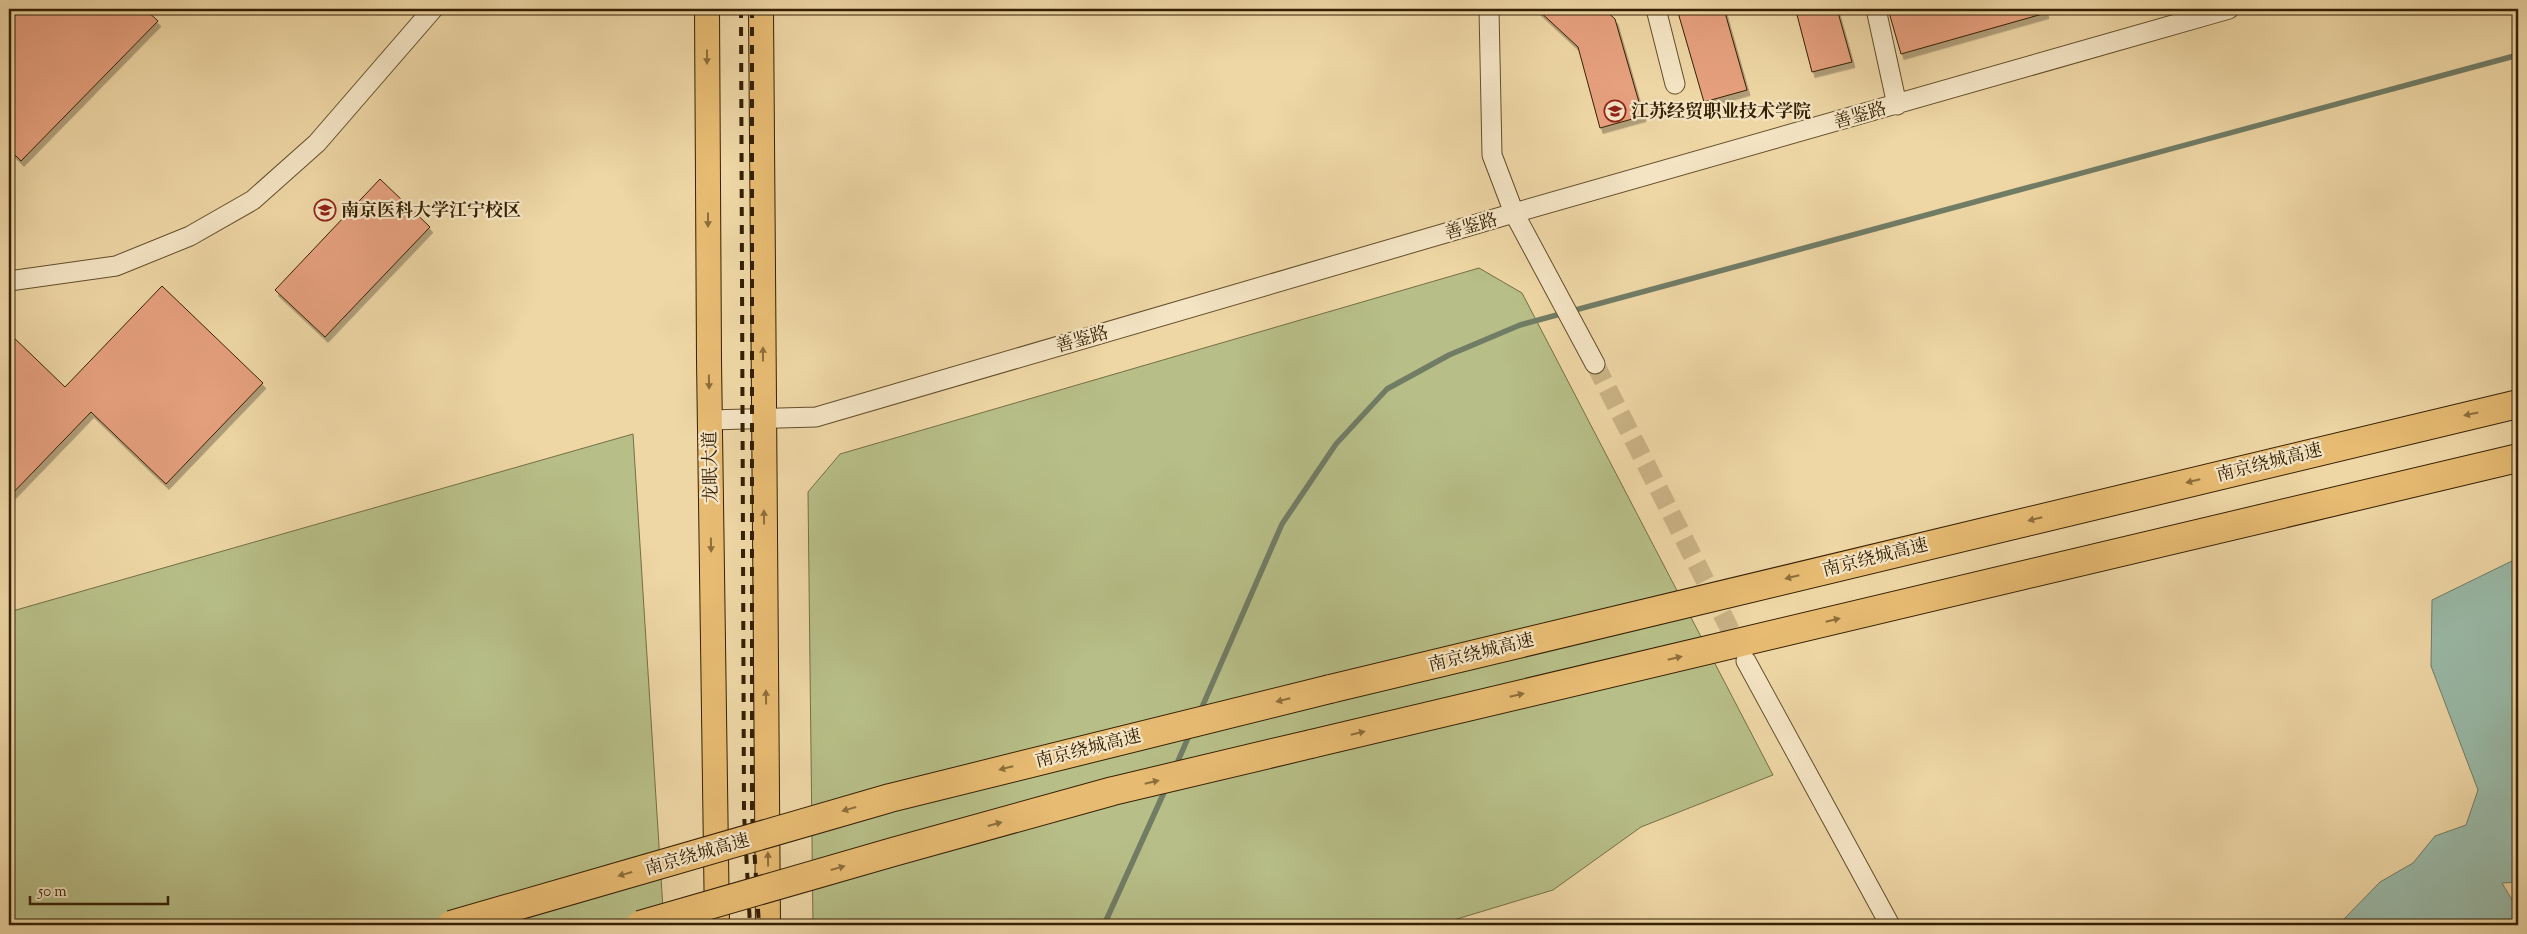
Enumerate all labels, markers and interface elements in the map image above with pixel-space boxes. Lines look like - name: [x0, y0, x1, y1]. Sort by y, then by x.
- one-way arrow: [703, 50, 711, 66]
- street label: 善鉴路: [1831, 97, 1890, 137]
- school or university icon: 江苏经贸职业技术学院: [1603, 99, 1627, 123]
- place label: 江苏经贸职业技术学院: [1631, 100, 1811, 126]
- school or university icon: 南京医科大学江宁校区: [313, 198, 337, 222]
- place label: 南京医科大学江宁校区: [341, 199, 521, 225]
- street label: 善鉴路: [1442, 208, 1501, 248]
- one-way arrow: [704, 212, 712, 228]
- street label: 善鉴路: [1053, 321, 1112, 361]
- one-way arrow: [759, 346, 767, 362]
- one-way arrow: [705, 375, 713, 391]
- one-way arrow: [2463, 410, 2478, 418]
- street label: 龙眠大道: [698, 431, 726, 503]
- street label: 南京绕城高速: [2214, 438, 2325, 490]
- one-way arrow: [2186, 477, 2201, 485]
- one-way arrow: [760, 508, 768, 524]
- one-way arrow: [2028, 515, 2043, 523]
- street label: 南京绕城高速: [1820, 533, 1931, 585]
- one-way arrow: [708, 537, 716, 553]
- one-way arrow: [1785, 573, 1800, 581]
- one-way arrow: [1825, 616, 1840, 624]
- street label: 南京绕城高速: [1426, 628, 1537, 680]
- one-way arrow: [1667, 654, 1682, 662]
- one-way arrow: [762, 688, 770, 704]
- one-way arrow: [1509, 691, 1524, 699]
- one-way arrow: [1275, 697, 1290, 705]
- street label: 南京绕城高速: [1033, 724, 1144, 776]
- one-way arrow: [1351, 729, 1366, 737]
- one-way arrow: [998, 764, 1013, 772]
- one-way arrow: [1144, 778, 1159, 786]
- one-way arrow: [841, 806, 856, 814]
- one-way arrow: [987, 819, 1002, 827]
- street label: 南京绕城高速: [642, 829, 753, 883]
- one-way arrow: [763, 851, 771, 867]
- one-way arrow: [831, 863, 846, 871]
- one-way arrow: [618, 871, 633, 879]
- scale bar: [30, 874, 168, 906]
- text: 50 m: [37, 882, 67, 903]

